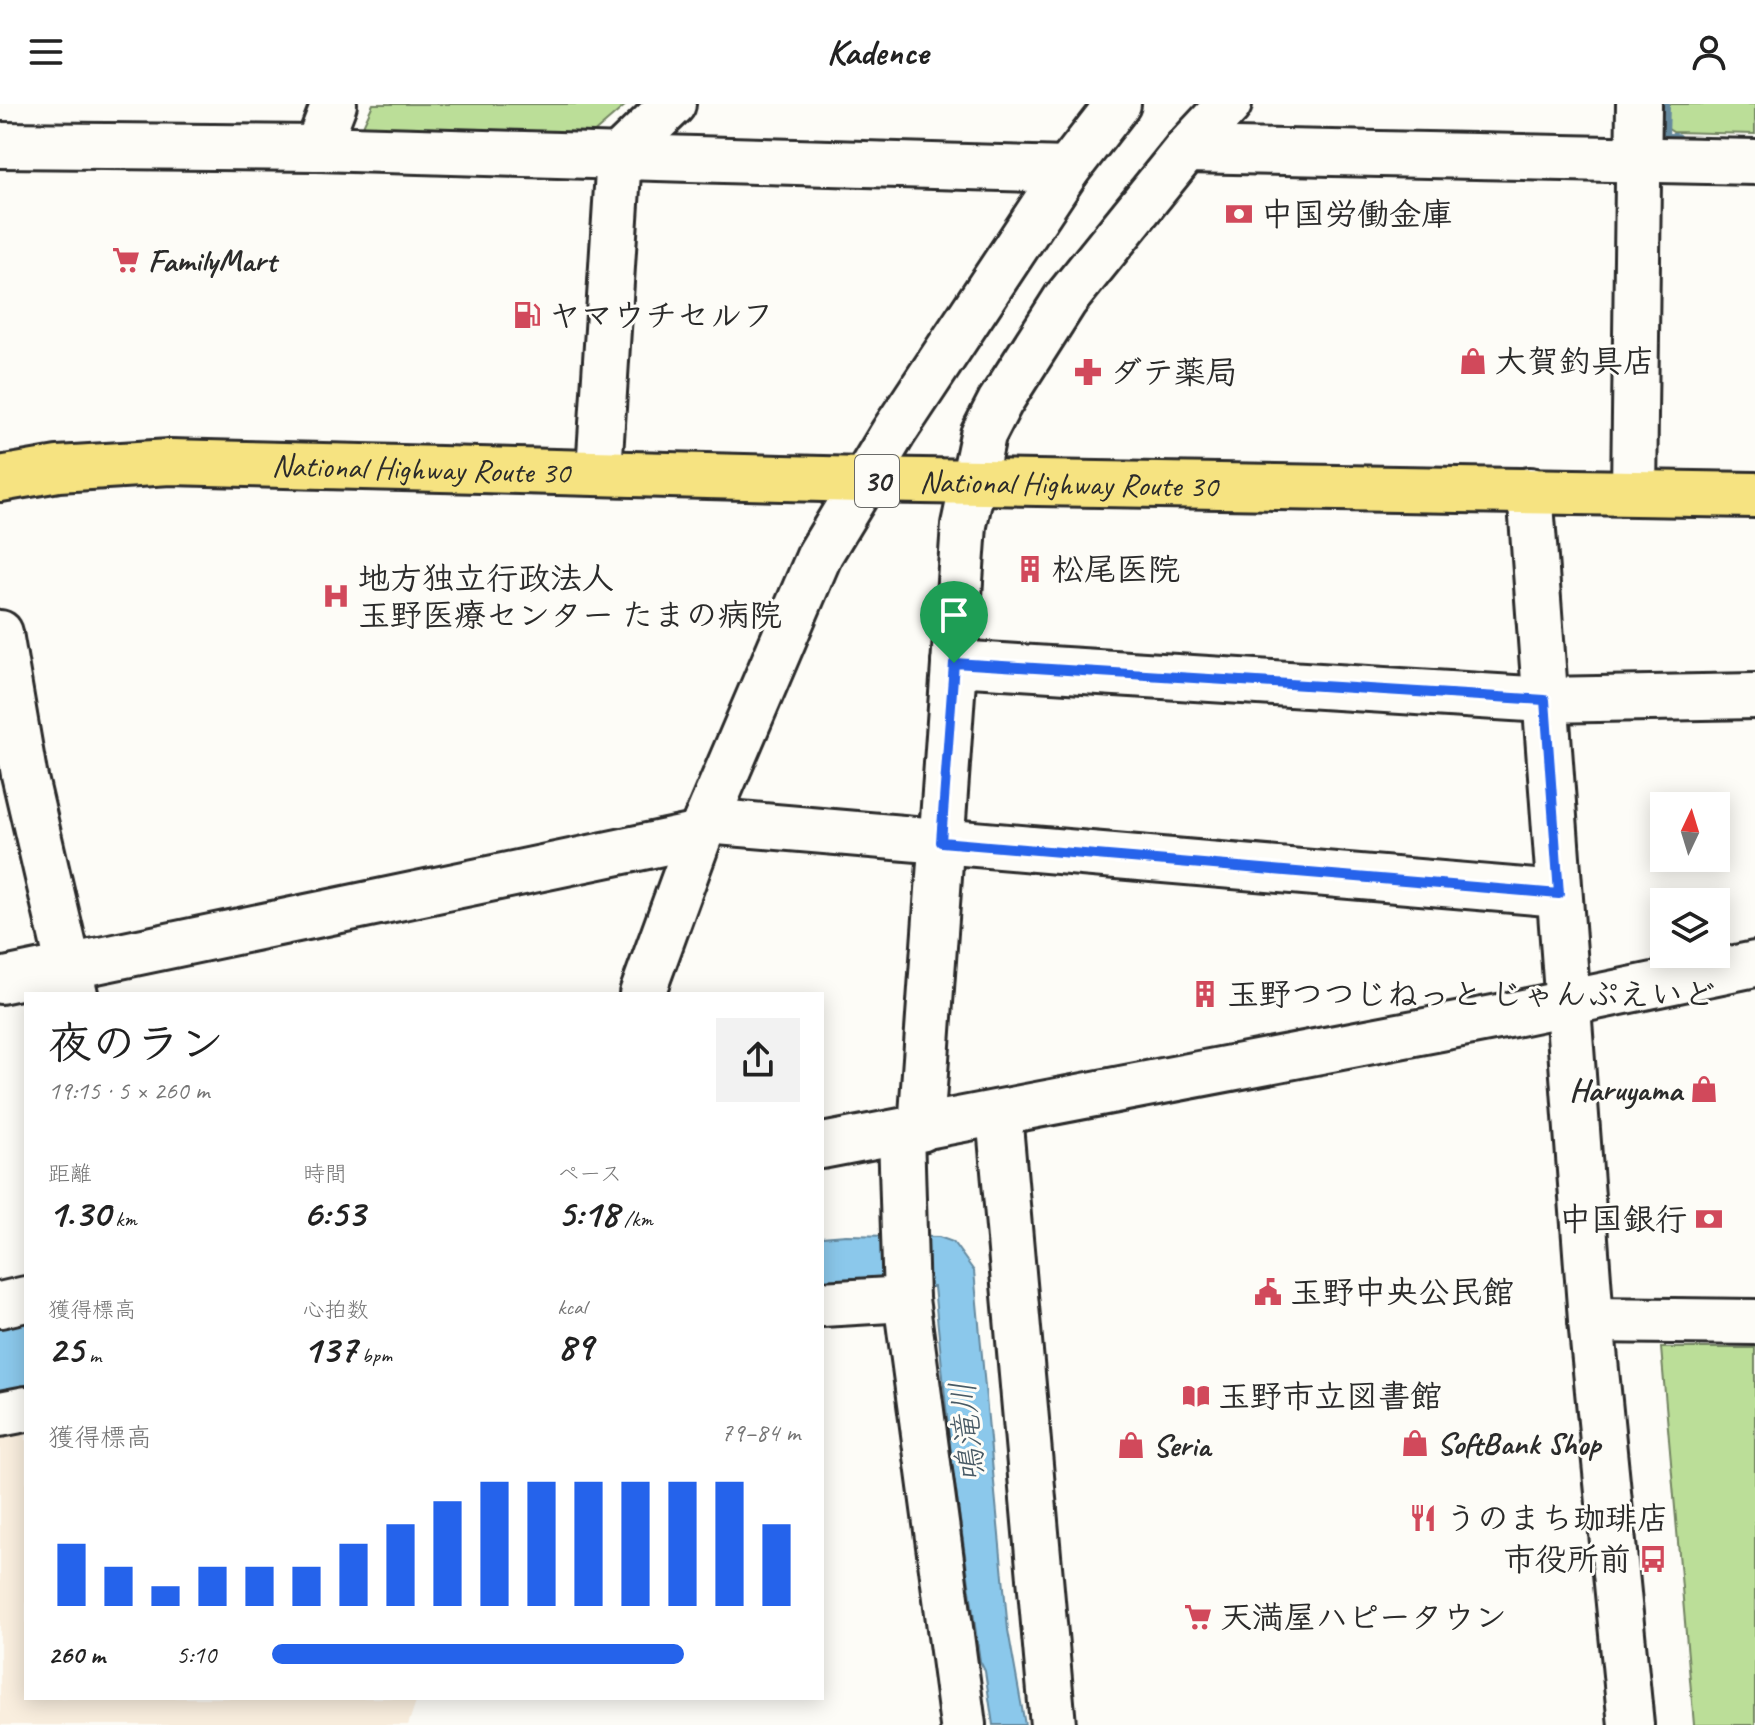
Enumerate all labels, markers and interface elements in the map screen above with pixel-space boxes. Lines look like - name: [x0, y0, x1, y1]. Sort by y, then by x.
- text: Kadence: [827, 29, 928, 75]
- icon: menu: [24, 30, 68, 74]
- icon: person: [1687, 30, 1731, 74]
- place label: 中国労働金庫: [1261, 194, 1453, 235]
- bank icon: 中国労働金庫: [1224, 199, 1254, 229]
- place label: FamilyMart: [148, 240, 280, 281]
- supermarket icon: FamilyMart: [111, 245, 141, 275]
- place label: ヤマウチセルフ: [549, 295, 774, 336]
- fuel station icon: ヤマウチセルフ: [512, 300, 542, 330]
- place label: 大賀釣具店: [1495, 341, 1655, 382]
- shop icon: 大賀釣具店: [1458, 346, 1488, 376]
- place label: ダテ薬局: [1110, 352, 1238, 393]
- pharmacy icon: ダテ薬局: [1073, 357, 1103, 387]
- street label: National Highway Route 30: [271, 444, 573, 493]
- road number: 30: [855, 455, 899, 507]
- street label: National Highway Route 30: [919, 460, 1221, 507]
- place label: 松尾医院: [1052, 549, 1180, 590]
- building icon: 松尾医院: [1015, 554, 1045, 584]
- place label: 地方独立行政法人 玉野医療センター たまの病院: [358, 558, 782, 636]
- hospital icon: 地方独立行政法人 玉野医療センター たまの病院: [321, 581, 351, 611]
- pin: [920, 581, 988, 663]
- icon: arrive: [932, 593, 976, 637]
- north arrow: [1650, 792, 1730, 872]
- map controls: [1650, 792, 1730, 968]
- button: layers: [1650, 888, 1730, 968]
- place label: 玉野つつじねっと じゃんぷえいど: [1227, 974, 1715, 1015]
- building icon: 玉野つつじねっと じゃんぷえいど: [1190, 979, 1220, 1009]
- text: 夜のラン: [48, 1016, 224, 1071]
- button: share: [716, 1018, 800, 1102]
- place label: Haruyama: [1569, 1069, 1685, 1110]
- text: 19:15 · 5 × 260 m: [48, 1074, 209, 1107]
- shop icon: Haruyama: [1689, 1074, 1719, 1104]
- text: 距離: [48, 1160, 92, 1188]
- text: 時間: [303, 1160, 347, 1188]
- text: ペース: [557, 1160, 622, 1188]
- text: 1.30: [48, 1188, 110, 1238]
- text: 6:53: [303, 1188, 365, 1238]
- text: 5:18: [557, 1188, 619, 1238]
- place label: 中国銀行: [1559, 1199, 1687, 1240]
- bank icon: 中国銀行: [1694, 1204, 1724, 1234]
- text: km: [110, 1205, 137, 1233]
- text: /km: [619, 1205, 653, 1233]
- place label: 玉野中央公民館: [1290, 1272, 1514, 1313]
- public building icon: 玉野中央公民館: [1253, 1277, 1283, 1307]
- text: kcal: [557, 1293, 586, 1321]
- text: 獲得標高: [48, 1296, 136, 1324]
- text: 心拍数: [303, 1296, 369, 1324]
- text: 89: [557, 1321, 593, 1371]
- text: 25: [48, 1324, 83, 1374]
- text: 137: [303, 1324, 357, 1374]
- text: m: [83, 1341, 101, 1369]
- text: bpm: [357, 1341, 392, 1369]
- place label: 玉野市立図書館: [1218, 1376, 1442, 1417]
- water label: 鳴滝川: [940, 1379, 994, 1485]
- library icon: 玉野市立図書館: [1181, 1381, 1211, 1411]
- text: 79–84 m: [721, 1416, 800, 1449]
- text: 獲得標高: [48, 1421, 152, 1454]
- place label: SoftBank Shop: [1437, 1423, 1602, 1464]
- place label: Seria: [1153, 1425, 1213, 1466]
- shop icon: SoftBank Shop: [1400, 1428, 1430, 1458]
- shop icon: Seria: [1116, 1430, 1146, 1460]
- place label: うのまち珈琲店: [1445, 1498, 1669, 1539]
- restaurant icon: うのまち珈琲店: [1408, 1503, 1438, 1533]
- place label: 市役所前: [1503, 1539, 1631, 1580]
- bus stop icon: 市役所前: [1638, 1544, 1668, 1574]
- place label: 天満屋ハピータウン: [1220, 1597, 1507, 1638]
- supermarket icon: 天満屋ハピータウン: [1183, 1602, 1213, 1632]
- text: 260 m: [48, 1638, 105, 1671]
- text: 5:10: [176, 1638, 216, 1671]

